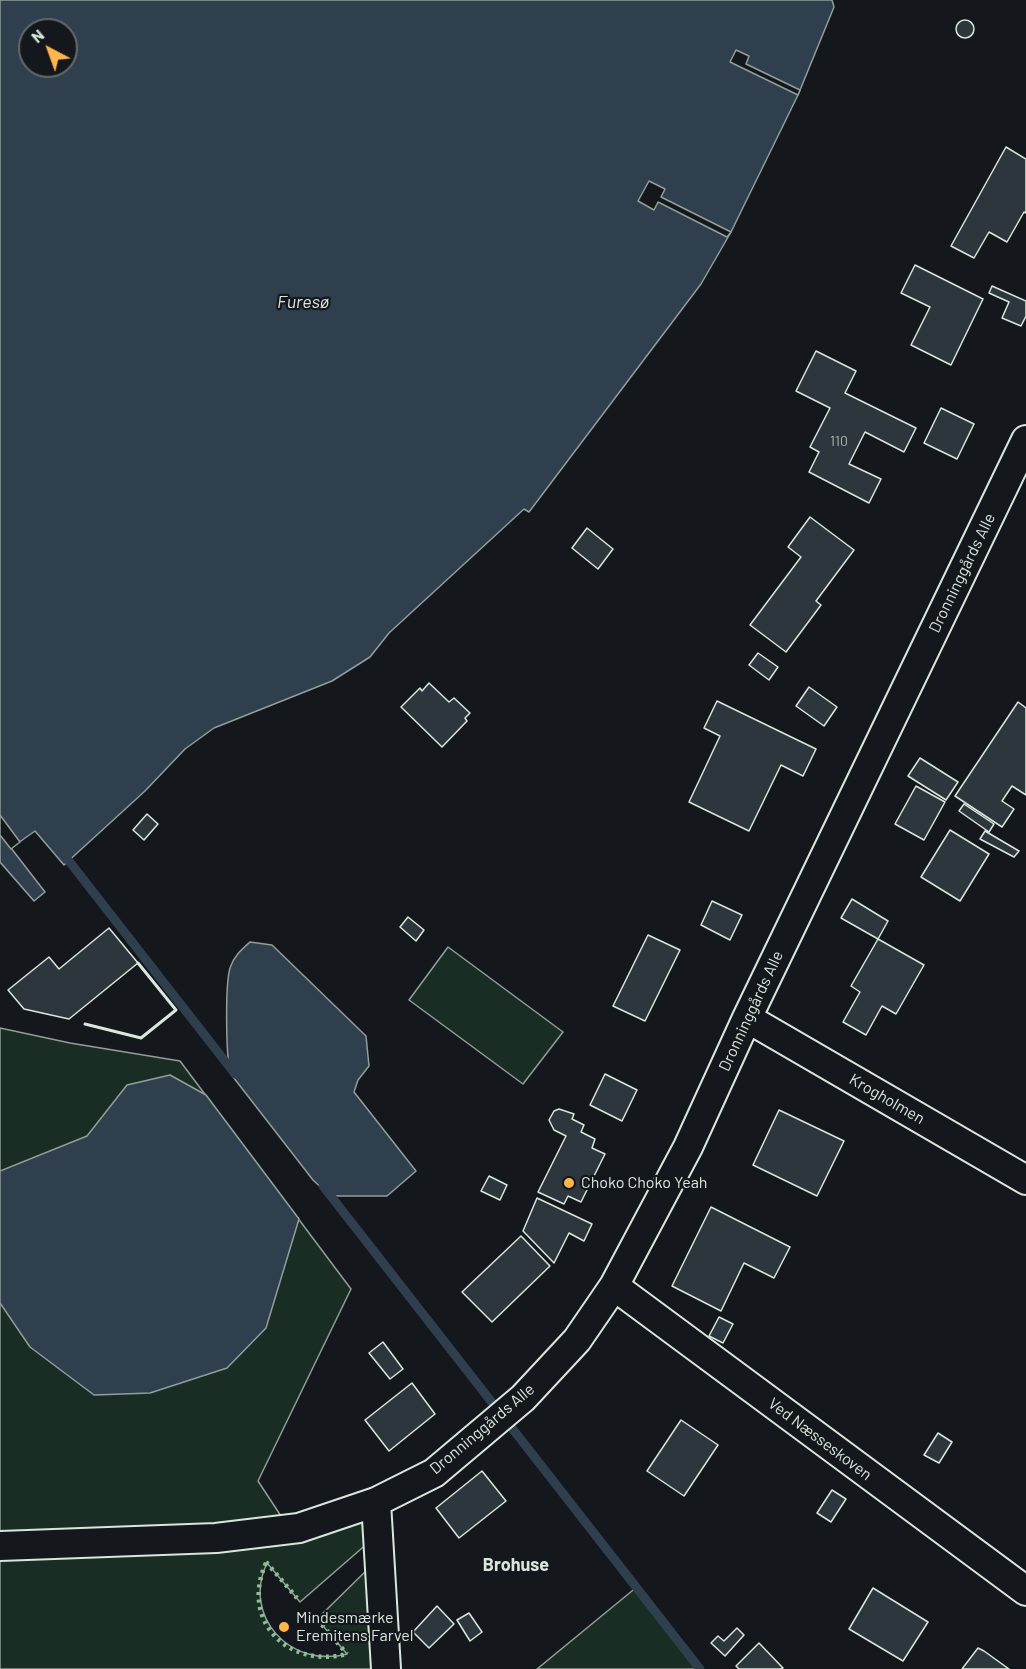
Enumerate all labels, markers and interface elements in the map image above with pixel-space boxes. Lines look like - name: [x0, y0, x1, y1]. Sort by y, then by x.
- north arrow: [18, 18, 78, 78]
- text: N: [27, 25, 47, 46]
- water label: Furesø: [277, 291, 329, 313]
- house number: 110: [830, 433, 848, 449]
- street label: Dronninggårds Alle: [925, 510, 999, 636]
- street label: Dronninggårds Alle: [715, 948, 787, 1074]
- street label: Krogholmen: [846, 1070, 928, 1128]
- place label: Choko Choko Yeah: [581, 1173, 707, 1193]
- marker: Choko Choko Yeah: [562, 1176, 576, 1190]
- street label: Dronninggårds Alle: [426, 1380, 538, 1478]
- street label: Ved Næsseskoven: [764, 1394, 876, 1484]
- district label: Brohuse: [483, 1554, 549, 1576]
- place label: Mindesmærke Eremitens Farvel: [296, 1608, 413, 1646]
- marker: Mindesmærke Eremitens Farvel: [277, 1620, 291, 1634]

